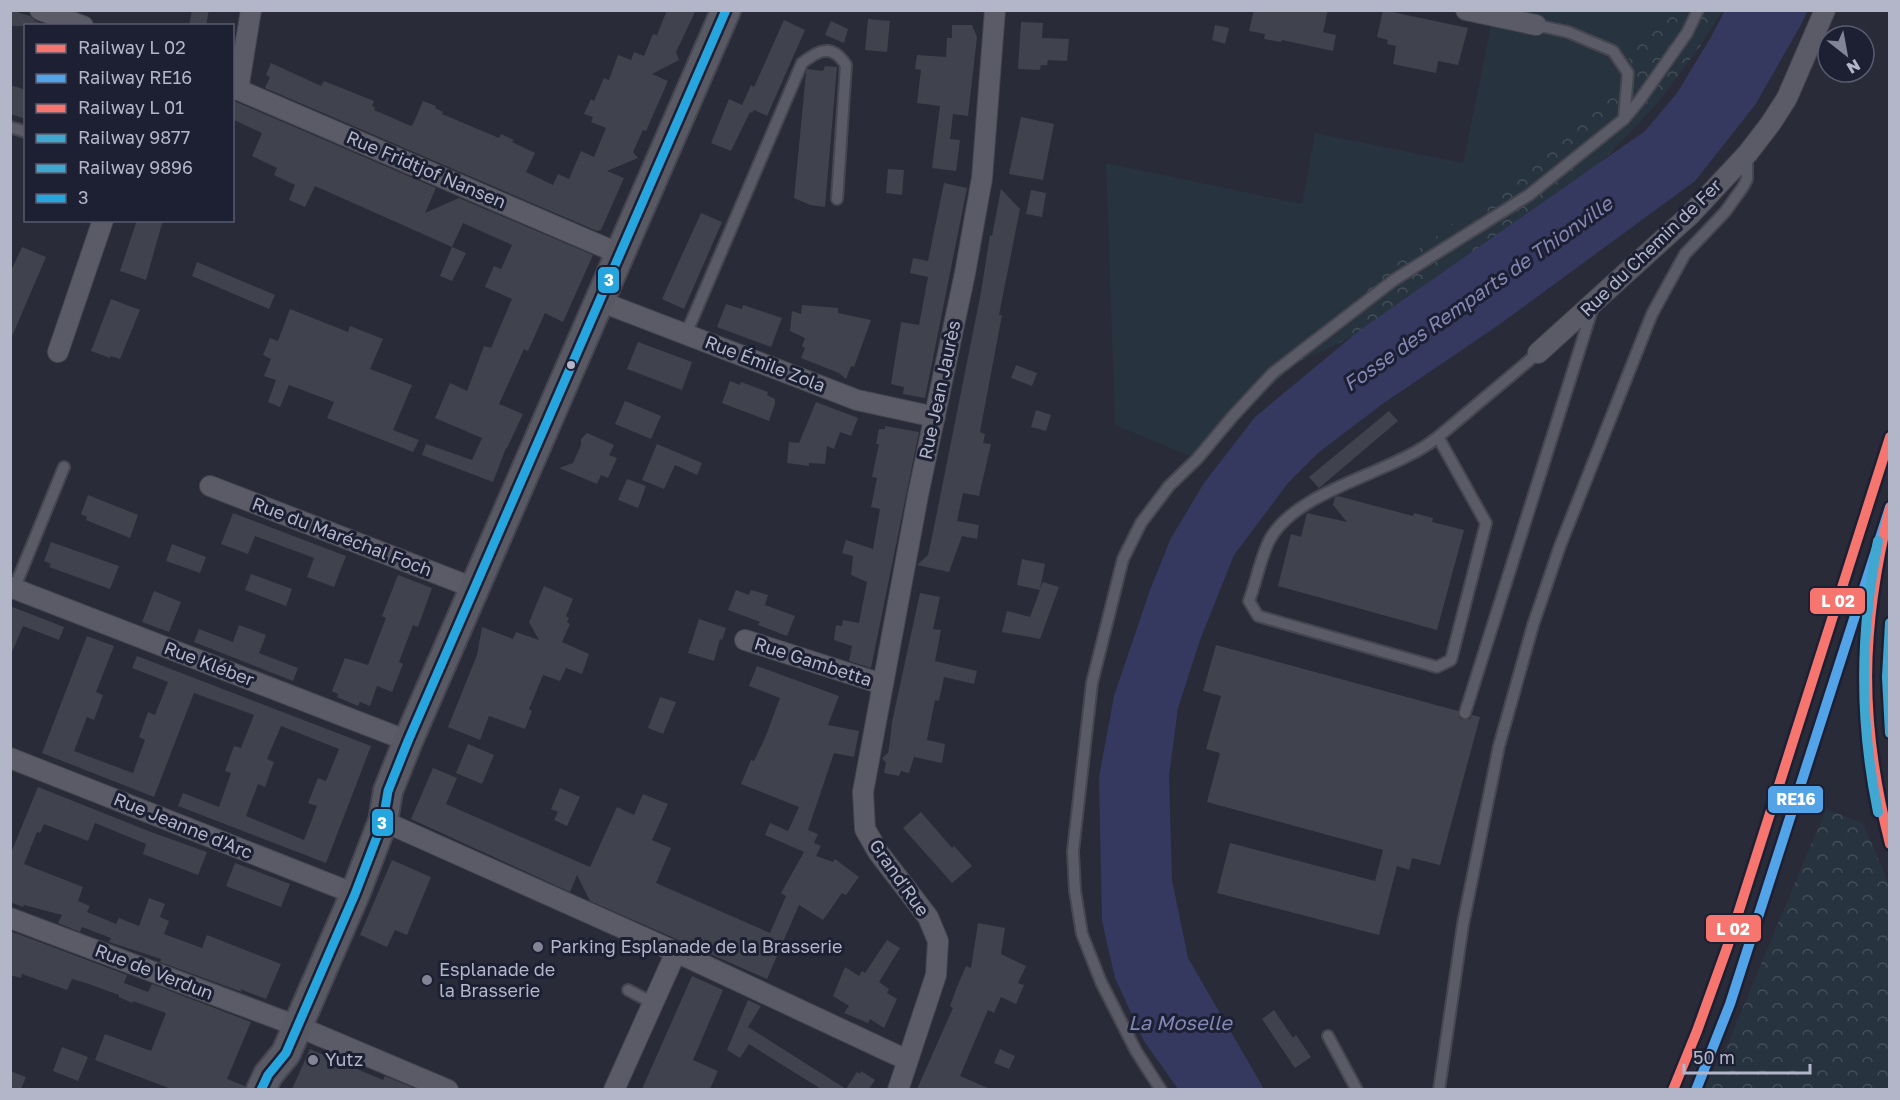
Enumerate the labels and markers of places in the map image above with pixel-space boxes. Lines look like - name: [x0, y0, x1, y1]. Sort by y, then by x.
- unlabelled marker: [565, 359, 577, 371]
- place label: Parking Esplanade de la Brasserie: [550, 935, 843, 957]
- marker: Parking Esplanade de la Brasserie: [531, 940, 545, 954]
- place label: Esplanade de la Brasserie: [439, 958, 555, 1001]
- marker: Esplanade de la Brasserie: [420, 973, 434, 987]
- place label: Yutz: [325, 1048, 363, 1070]
- marker: Yutz: [306, 1053, 320, 1067]

